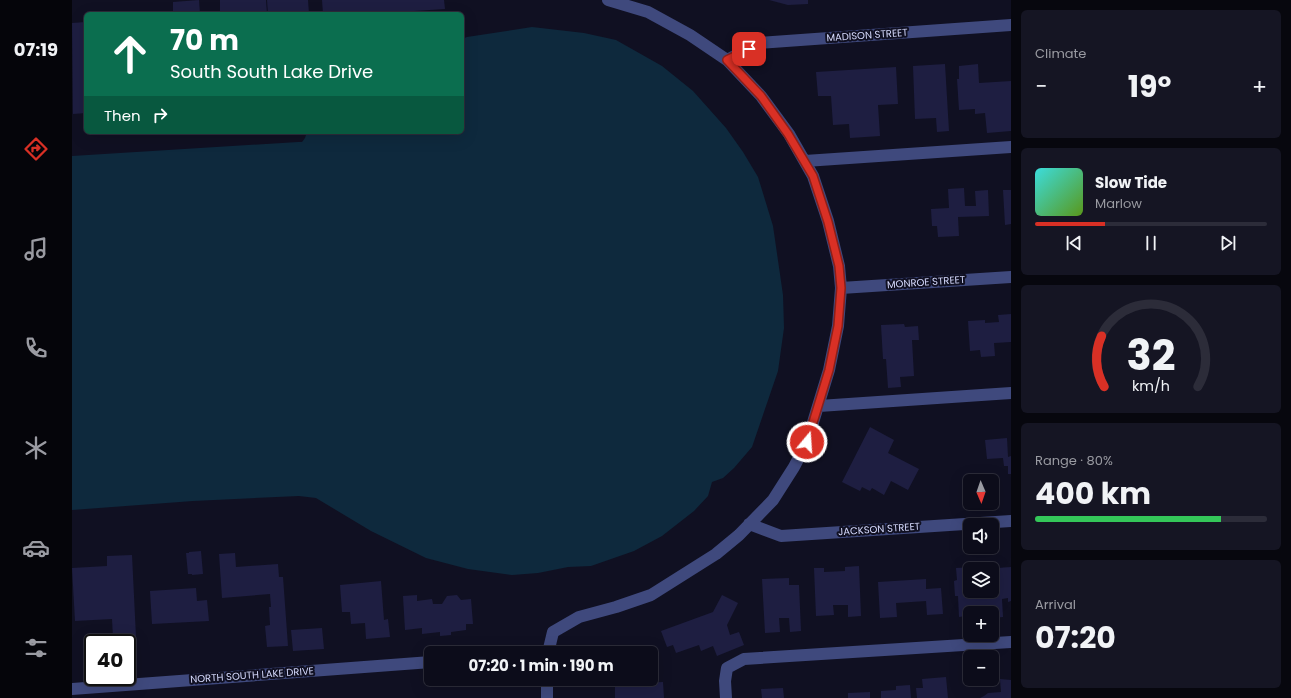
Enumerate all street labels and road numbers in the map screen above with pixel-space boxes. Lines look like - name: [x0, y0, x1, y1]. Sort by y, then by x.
- street label: MADISON STREET: [826, 25, 909, 45]
- street label: MONROE STREET: [886, 272, 966, 292]
- street label: JACKSON STREET: [837, 519, 921, 539]
- street label: NORTH SOUTH LAKE DRIVE: [190, 663, 314, 687]

